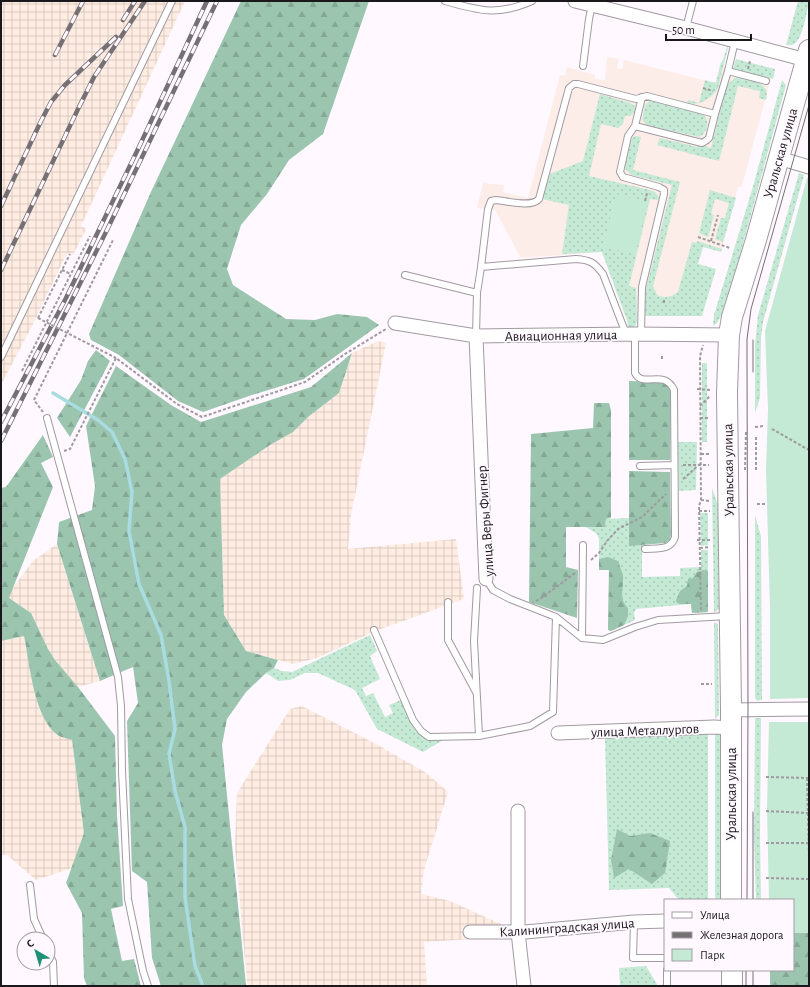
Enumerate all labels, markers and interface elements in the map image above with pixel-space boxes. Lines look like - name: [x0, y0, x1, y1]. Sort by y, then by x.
- scale bar: [666, 16, 751, 42]
- text: 50 m: [672, 24, 695, 36]
- street label: Уральская улица: [761, 106, 801, 200]
- street label: Авиационная улица: [504, 328, 618, 344]
- street label: Уральская улица: [721, 423, 737, 517]
- street label: улица Веры Фигнер: [475, 465, 497, 578]
- street label: улица Металлургов: [590, 722, 699, 740]
- street label: Уральская улица: [725, 747, 739, 841]
- legend: [664, 899, 794, 971]
- text: Улица: [700, 909, 730, 921]
- street label: Калининградская улица: [499, 916, 636, 940]
- text: Железная дорога: [700, 929, 784, 941]
- north arrow: [16, 931, 56, 971]
- text: С: [24, 937, 36, 950]
- text: Парк: [700, 949, 725, 961]

